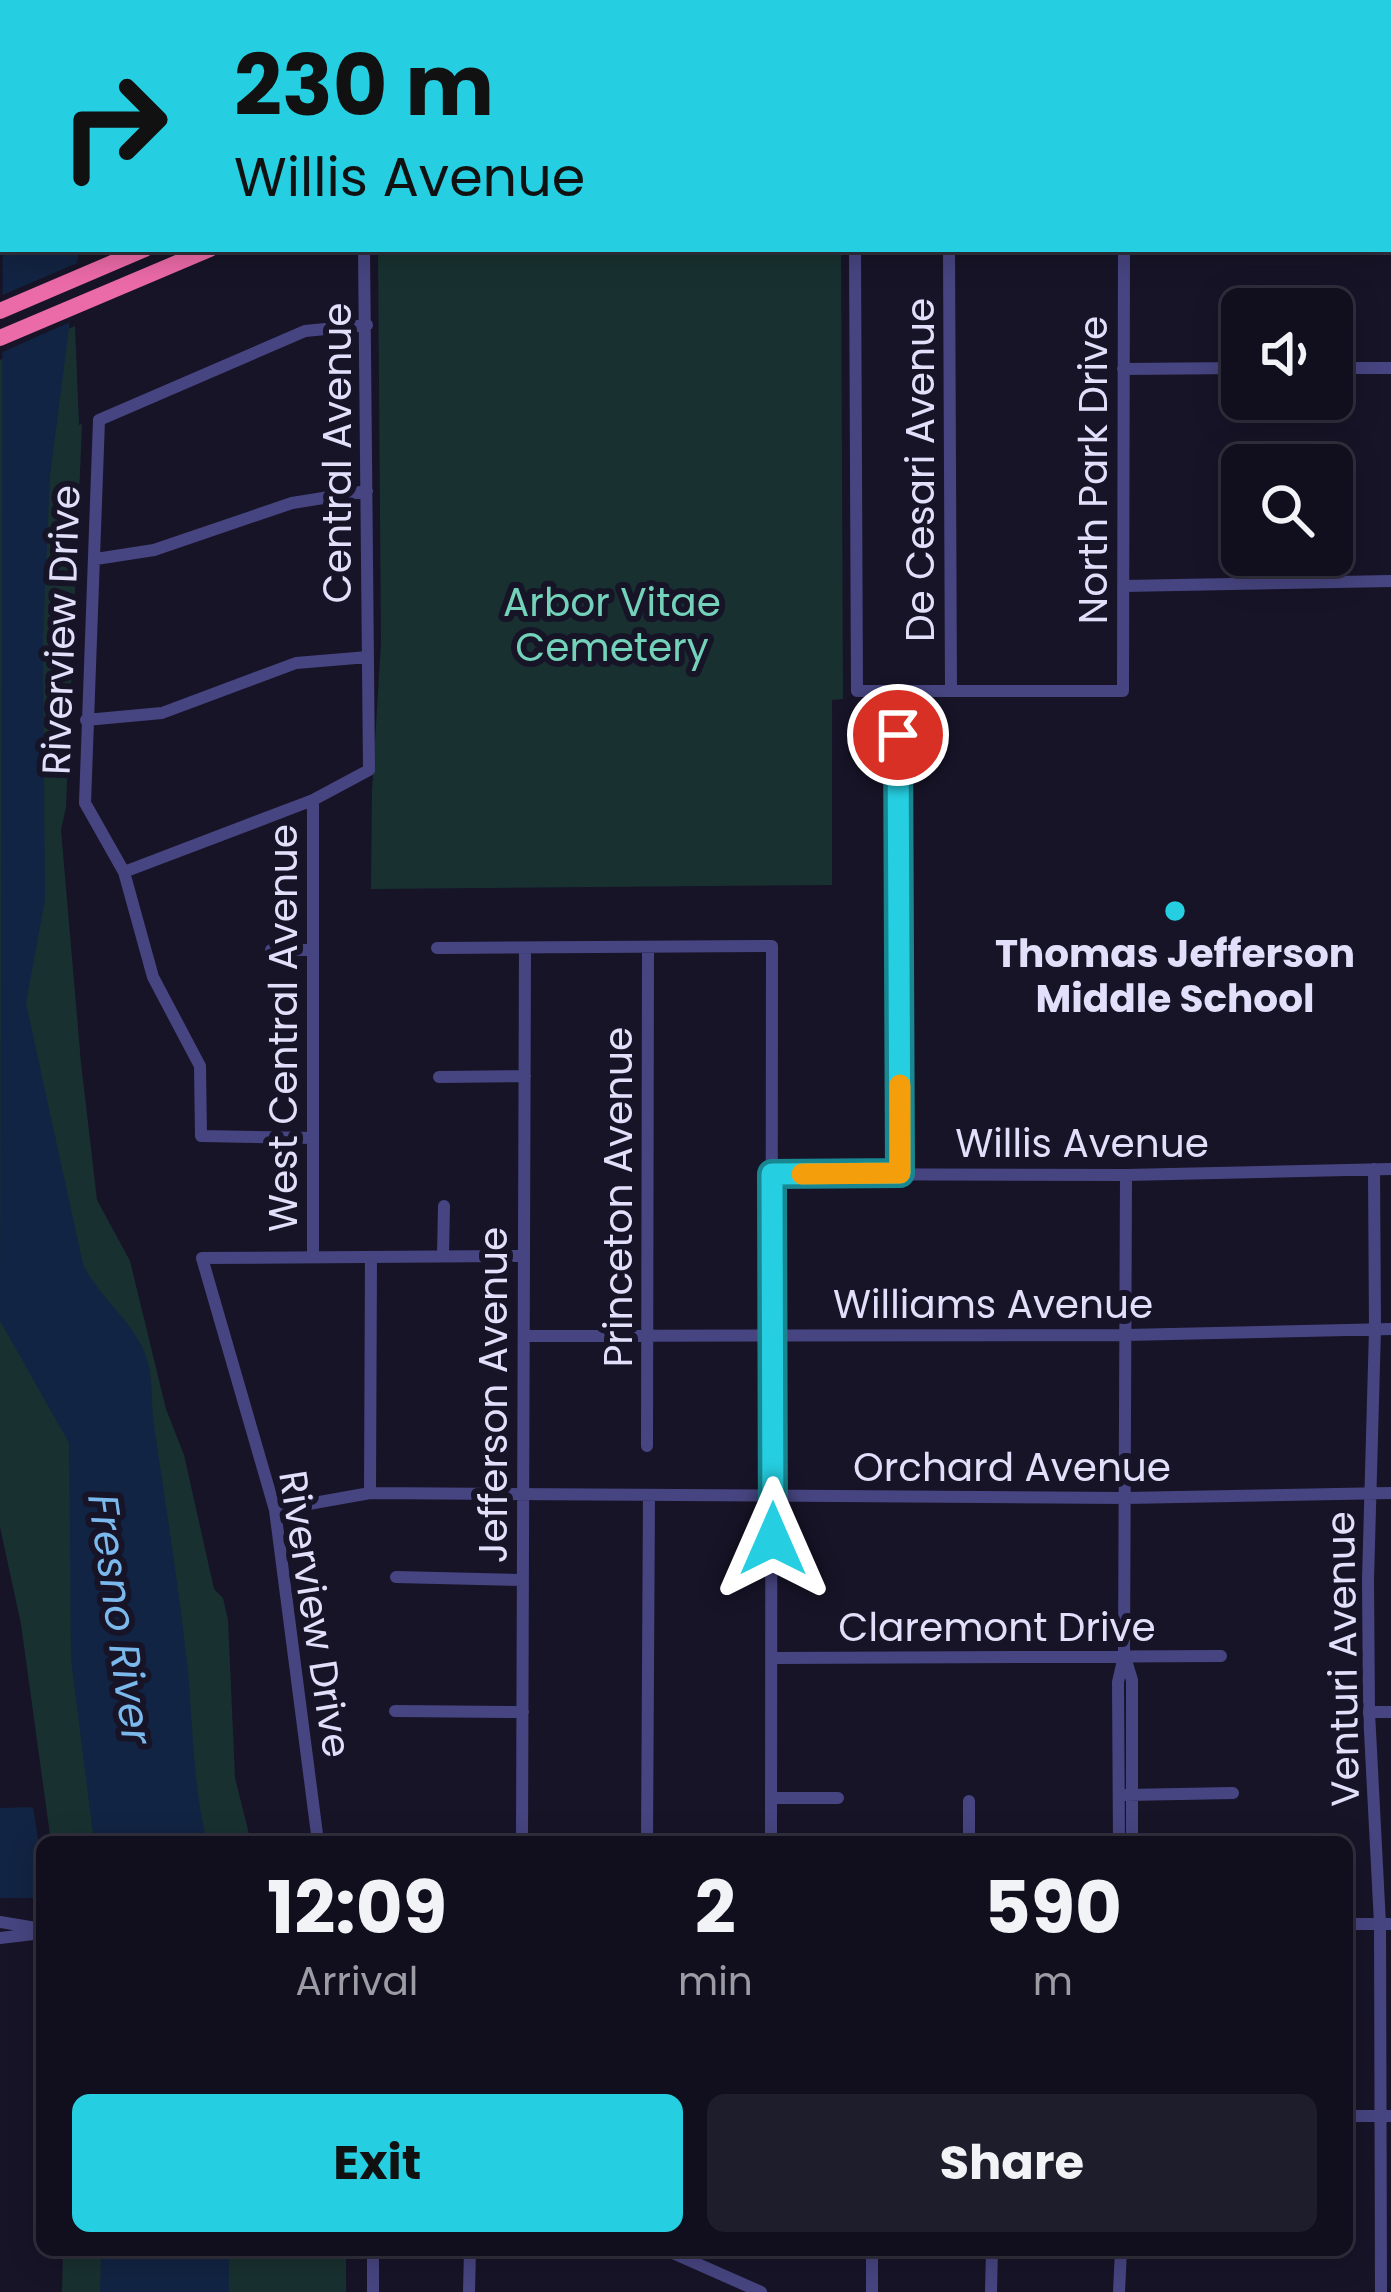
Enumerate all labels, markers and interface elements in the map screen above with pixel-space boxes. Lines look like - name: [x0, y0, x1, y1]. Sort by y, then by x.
- text: 230 m: [234, 27, 494, 144]
- icon: right: [36, 48, 192, 204]
- text: Willis Avenue: [234, 139, 585, 215]
- map controls: [1221, 288, 1353, 576]
- button: sound: [1221, 288, 1353, 420]
- street label: De Cesari Avenue: [893, 298, 948, 642]
- street label: Central Avenue: [310, 303, 365, 603]
- street label: North Park Drive: [1066, 316, 1121, 624]
- button: search: [1221, 444, 1353, 576]
- street label: Riverview Drive: [28, 484, 94, 776]
- park label: Arbor Vitae Cemetery: [503, 575, 721, 675]
- pin: [847, 684, 949, 786]
- icon: arrive: [865, 702, 931, 768]
- street label: West Central Avenue: [256, 824, 311, 1232]
- marker: Thomas Jefferson Middle School: [1162, 898, 1188, 924]
- place label: Thomas Jefferson Middle School: [995, 926, 1355, 1026]
- street label: Princeton Avenue: [591, 1027, 646, 1367]
- street label: Willis Avenue: [955, 1116, 1209, 1171]
- street label: Jefferson Avenue: [466, 1227, 521, 1563]
- street label: Williams Avenue: [833, 1277, 1153, 1332]
- street label: Orchard Avenue: [853, 1440, 1171, 1495]
- street label: Riverview Drive: [265, 1467, 365, 1761]
- position arrow: [710, 1476, 836, 1602]
- water label: Fresno River: [73, 1490, 167, 1749]
- street label: Venturi Avenue: [1313, 1511, 1373, 1807]
- street label: Claremont Drive: [838, 1600, 1156, 1655]
- text: 12:09: [267, 1857, 447, 1958]
- text: 2: [695, 1857, 736, 1958]
- text: 590: [984, 1857, 1122, 1958]
- text: Arrival: [296, 1954, 418, 2009]
- text: min: [678, 1954, 753, 2009]
- text: m: [1033, 1954, 1073, 2009]
- button: Exit: [72, 2094, 683, 2232]
- button: Share: [707, 2094, 1317, 2232]

